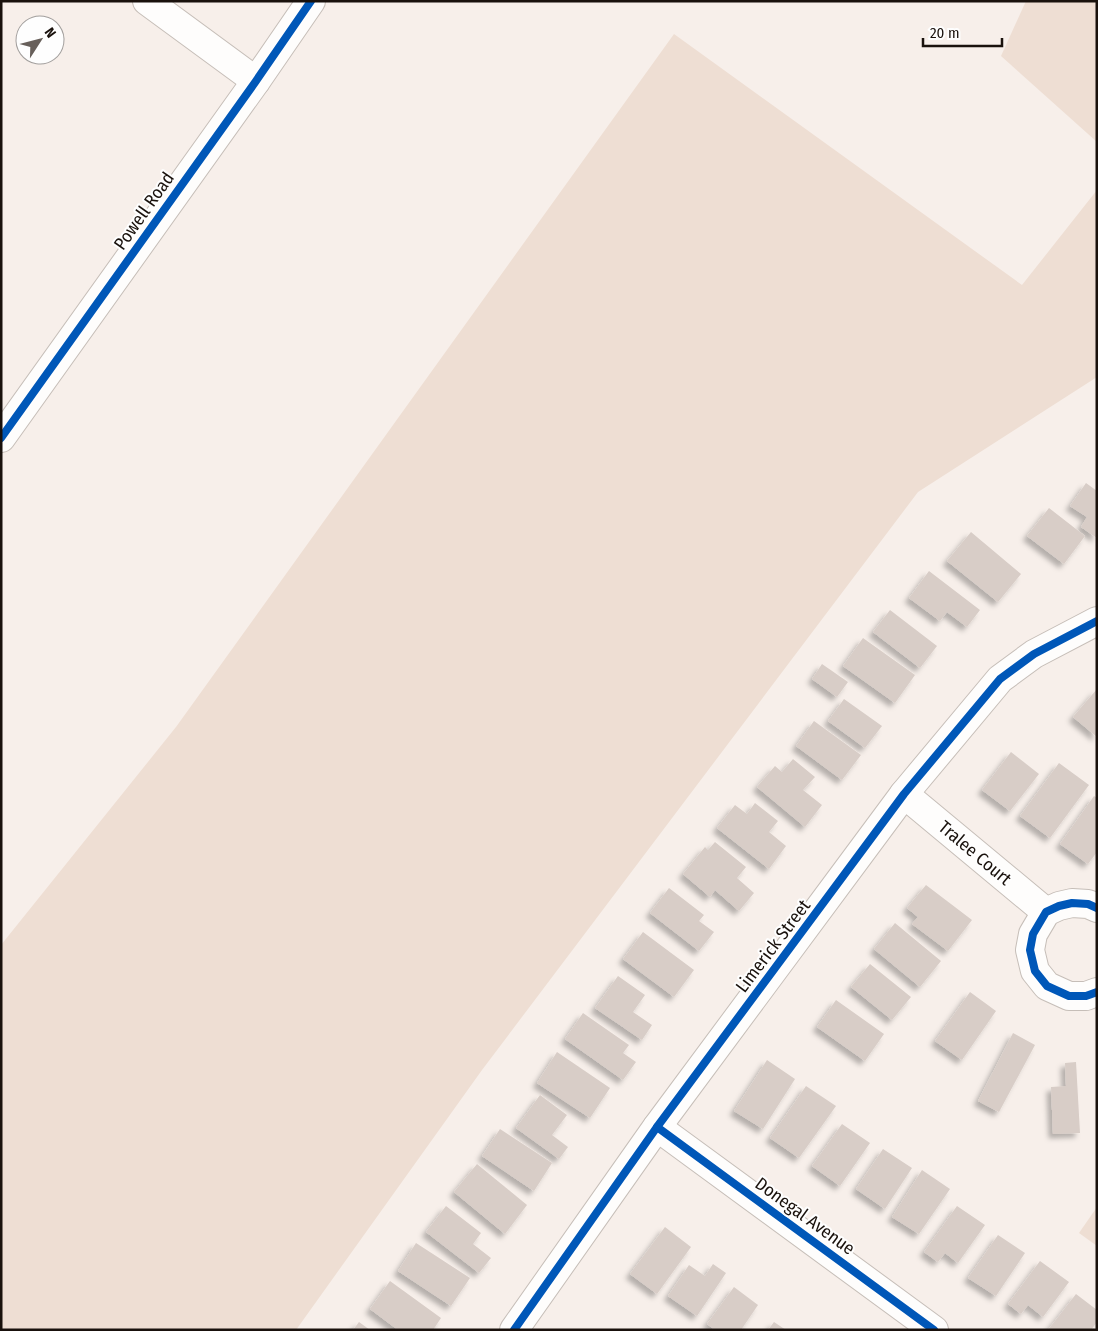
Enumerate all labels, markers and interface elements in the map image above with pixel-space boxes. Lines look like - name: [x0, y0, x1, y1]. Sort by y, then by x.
- north arrow: [15, 15, 65, 65]
- scale bar: [923, 15, 1002, 47]
- text: N: [41, 24, 59, 41]
- text: 20 m: [930, 24, 960, 42]
- street label: Powell Road: [109, 168, 179, 254]
- street label: Tralee Court: [934, 816, 1016, 890]
- street label: Limerick Street: [731, 895, 815, 997]
- street label: Donegal Avenue: [751, 1172, 859, 1260]

